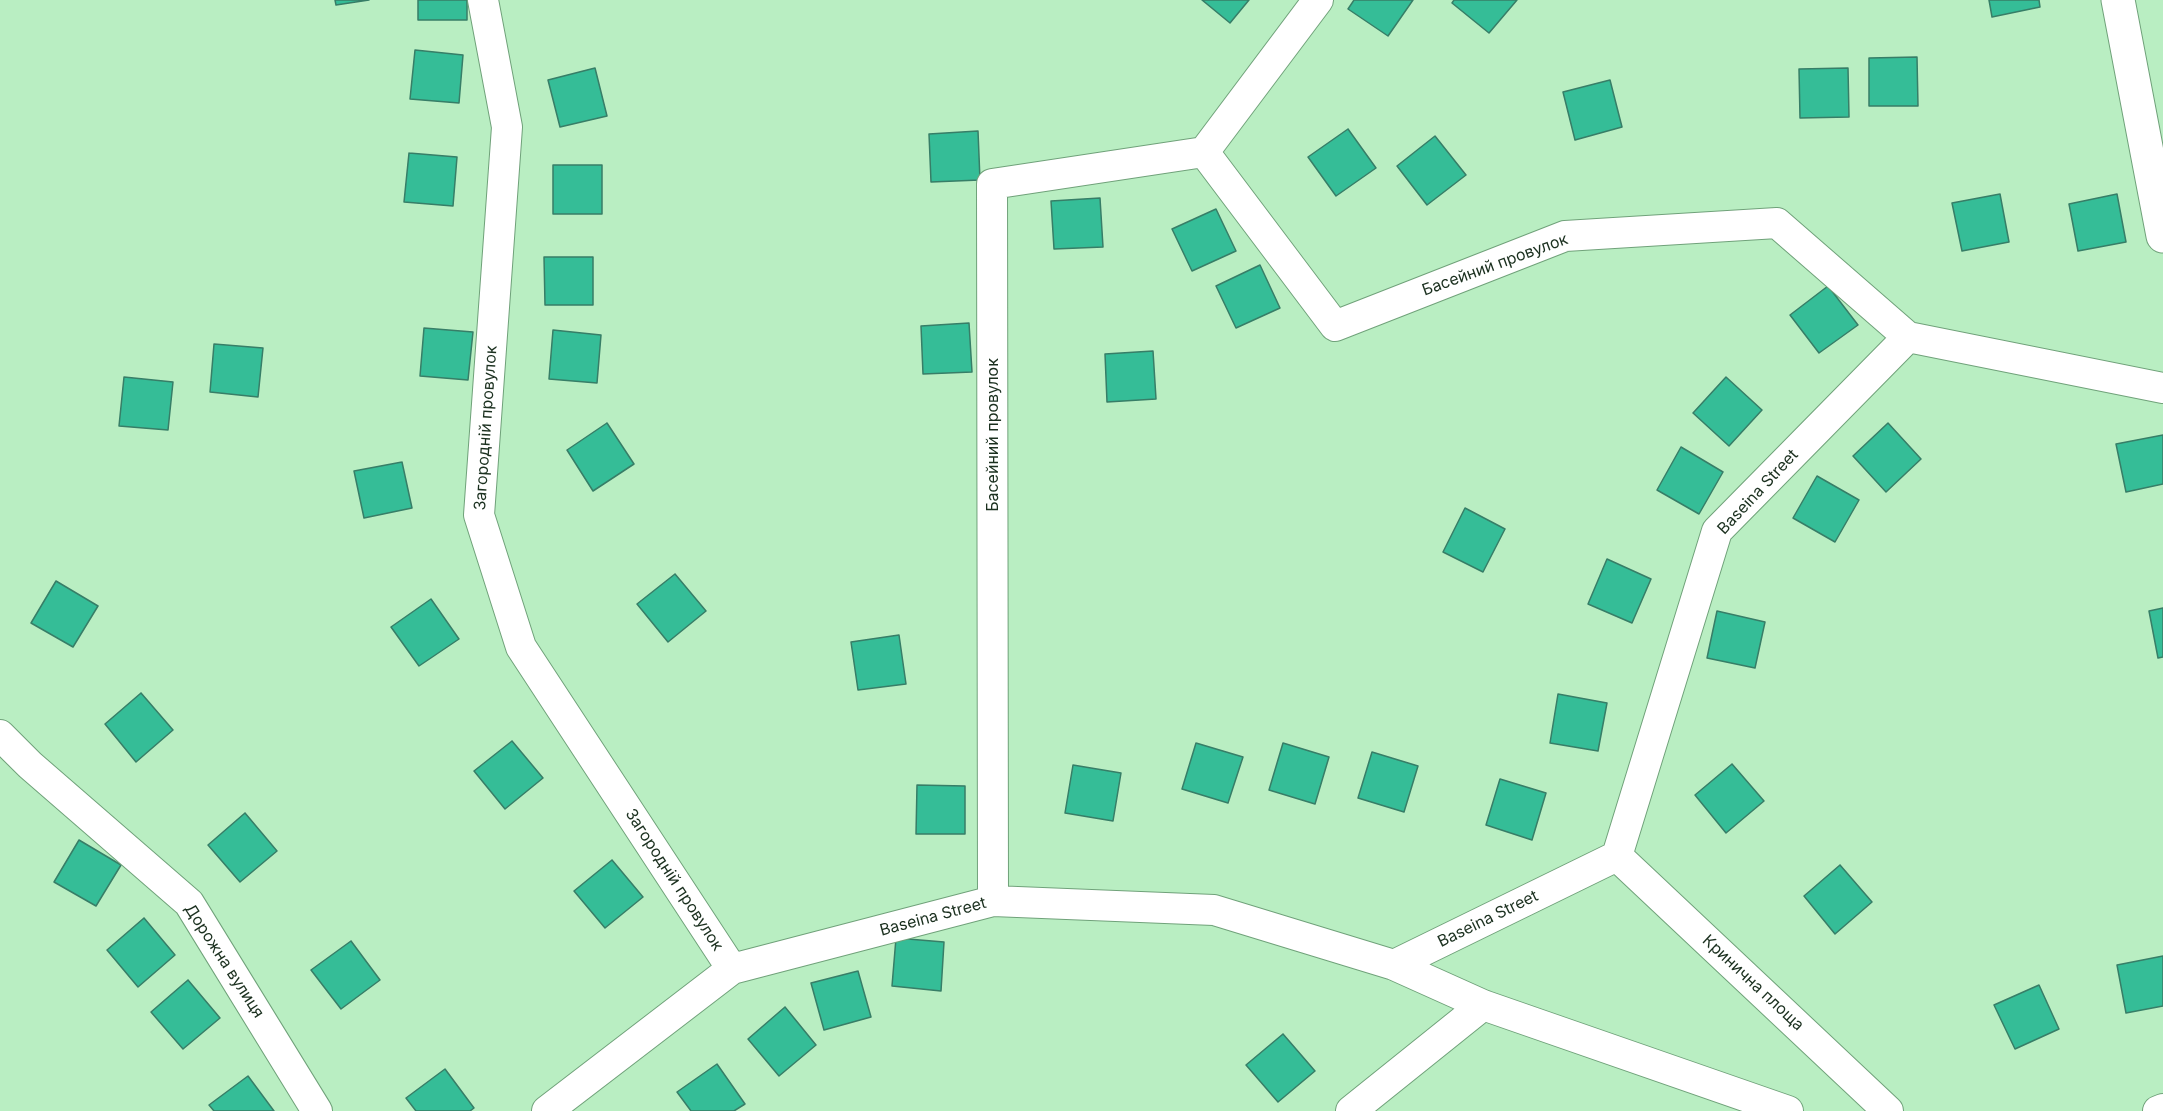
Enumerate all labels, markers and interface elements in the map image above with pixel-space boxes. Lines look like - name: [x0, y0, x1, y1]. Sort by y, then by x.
- street label: Басейний провулок: [1419, 230, 1571, 300]
- street label: Загородній провулок: [471, 345, 501, 511]
- street label: Басейний провулок: [983, 358, 1003, 512]
- street label: Baseina Street: [1714, 446, 1802, 538]
- street label: Загородній провулок: [621, 805, 727, 955]
- street label: Baseina Street: [1435, 886, 1541, 952]
- street label: Baseina Street: [878, 894, 988, 940]
- street label: Дорожна вулиця: [180, 900, 268, 1022]
- street label: Кринична площа: [1698, 931, 1808, 1035]

